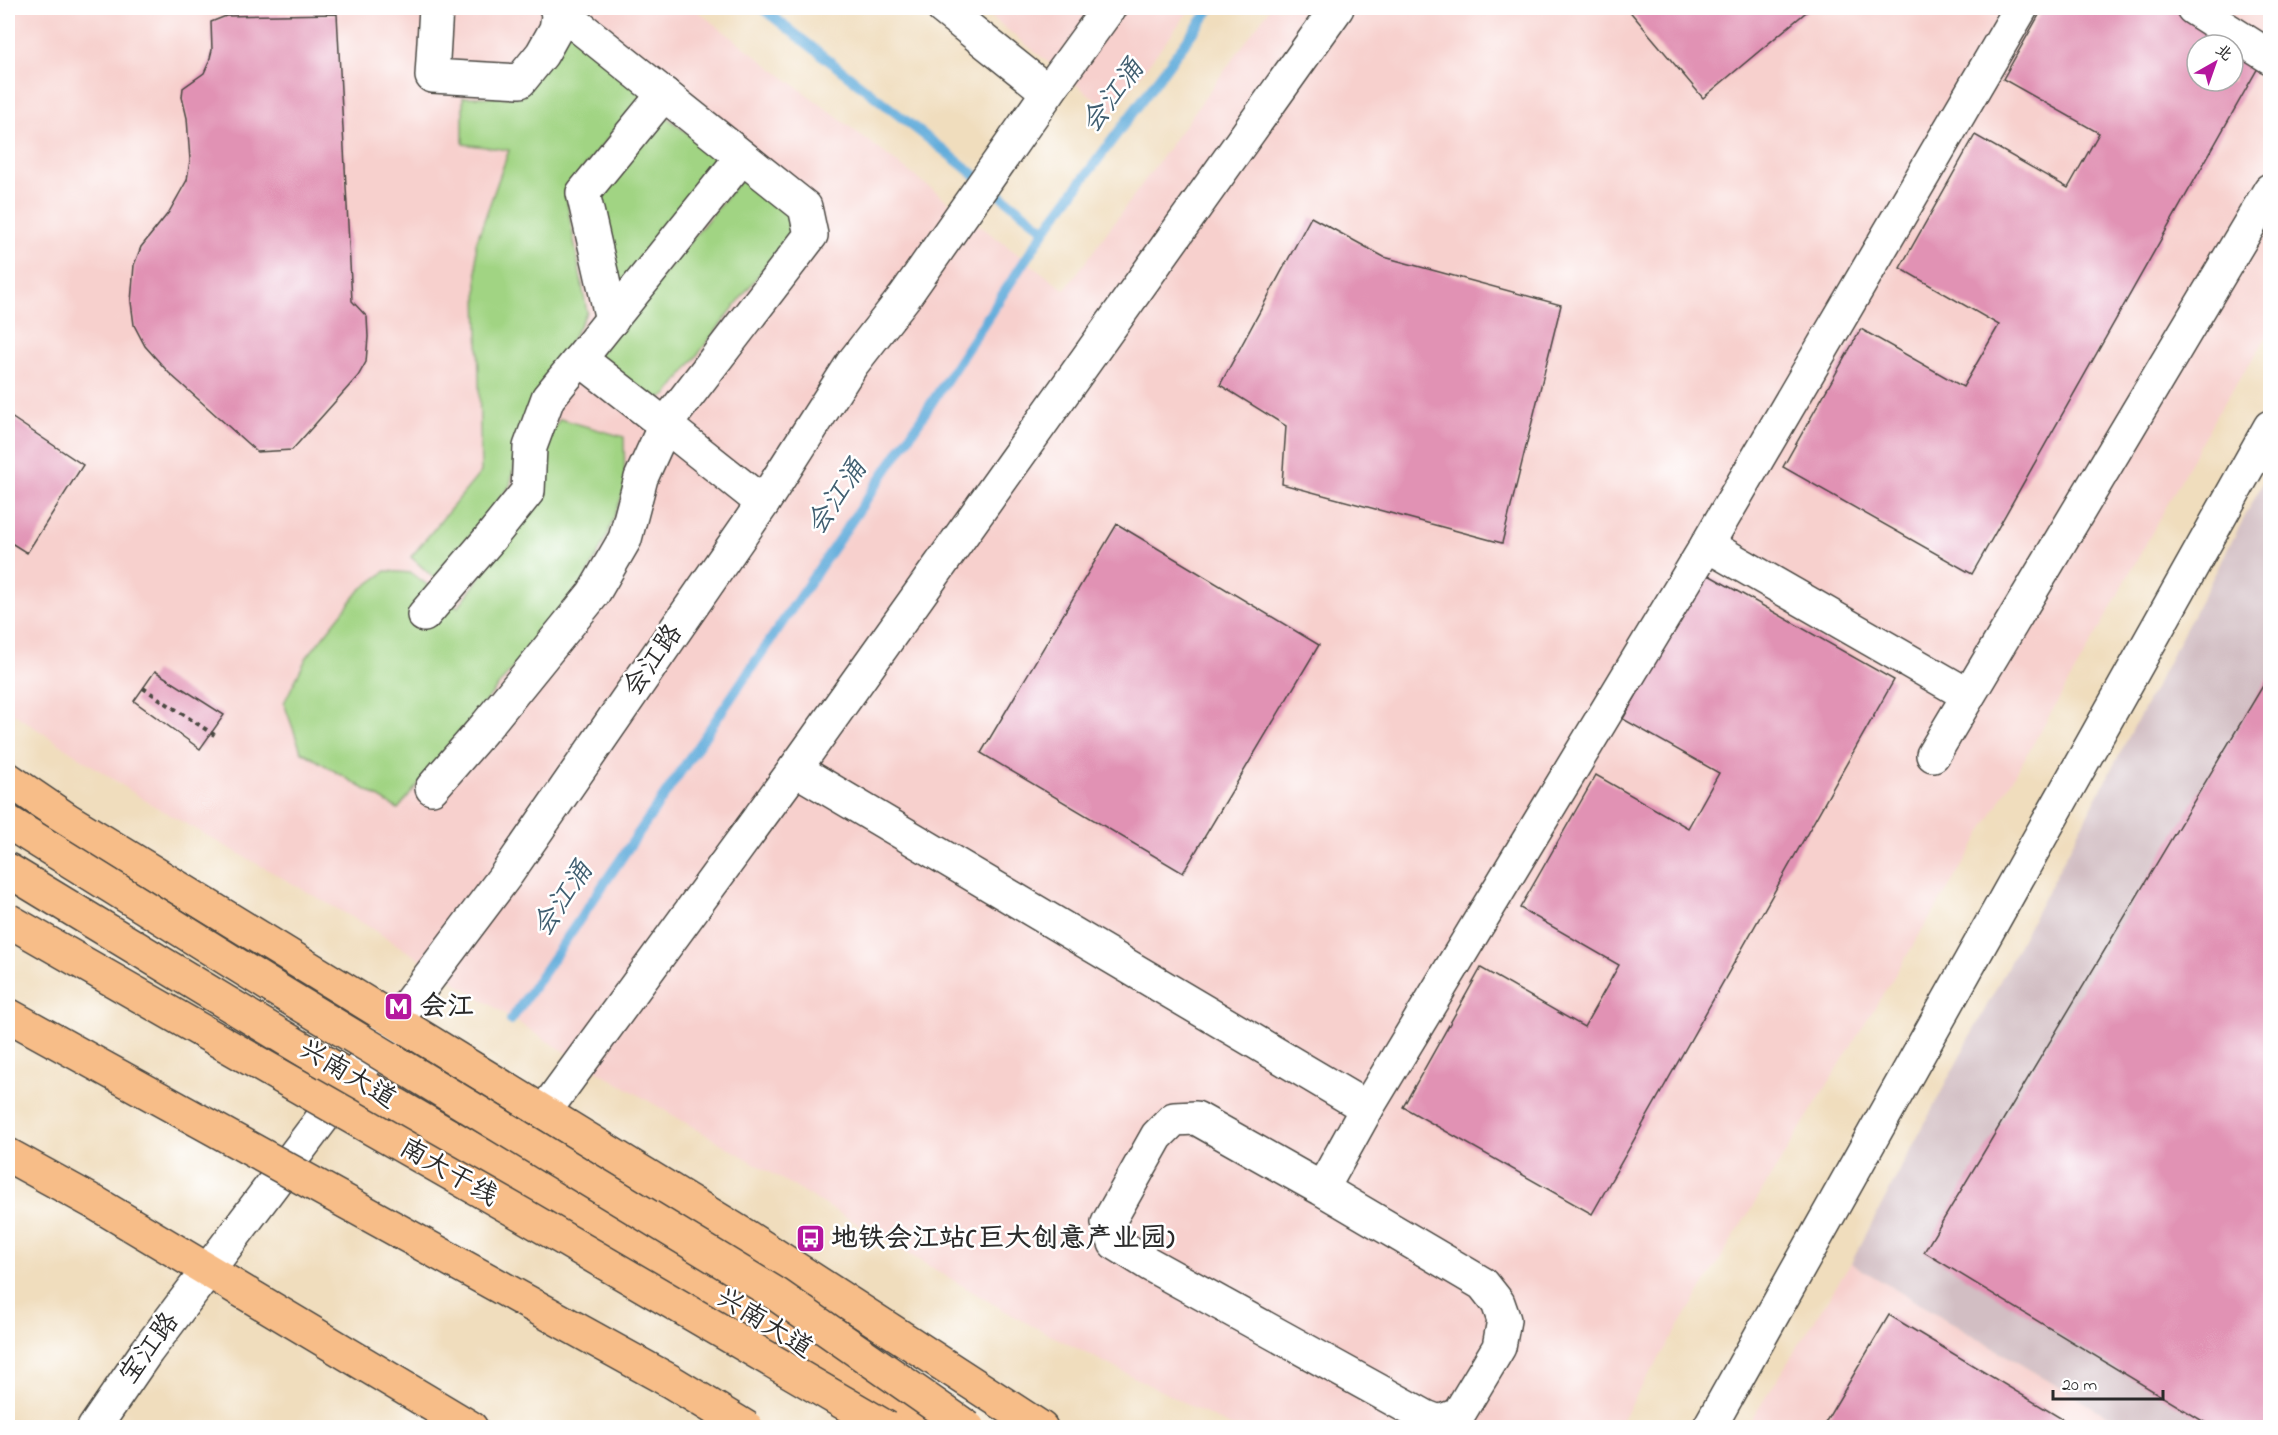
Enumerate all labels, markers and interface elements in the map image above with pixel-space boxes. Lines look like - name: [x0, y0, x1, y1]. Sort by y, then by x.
- north arrow: [2185, 33, 2245, 93]
- text: 北: [2210, 39, 2237, 67]
- water label: 会江涌: [1072, 50, 1156, 143]
- water label: 会江涌: [798, 451, 879, 544]
- street label: 会江路: [615, 617, 693, 705]
- water label: 会江涌: [524, 853, 605, 946]
- place label: 会江: [420, 988, 474, 1027]
- metro station icon: 会江: [383, 991, 415, 1023]
- street label: 兴南大道: [291, 1030, 403, 1120]
- street label: 南大干线: [391, 1129, 505, 1217]
- place label: 地铁会江站(巨大创意产业园): [831, 1220, 1174, 1259]
- bus stop icon: 地铁会江站(巨大创意产业园): [794, 1223, 826, 1255]
- street label: 兴南大道: [708, 1279, 820, 1369]
- street label: 宝江路: [110, 1305, 190, 1393]
- scale bar: [2053, 1363, 2162, 1401]
- text: 20 m: [2062, 1373, 2097, 1399]

